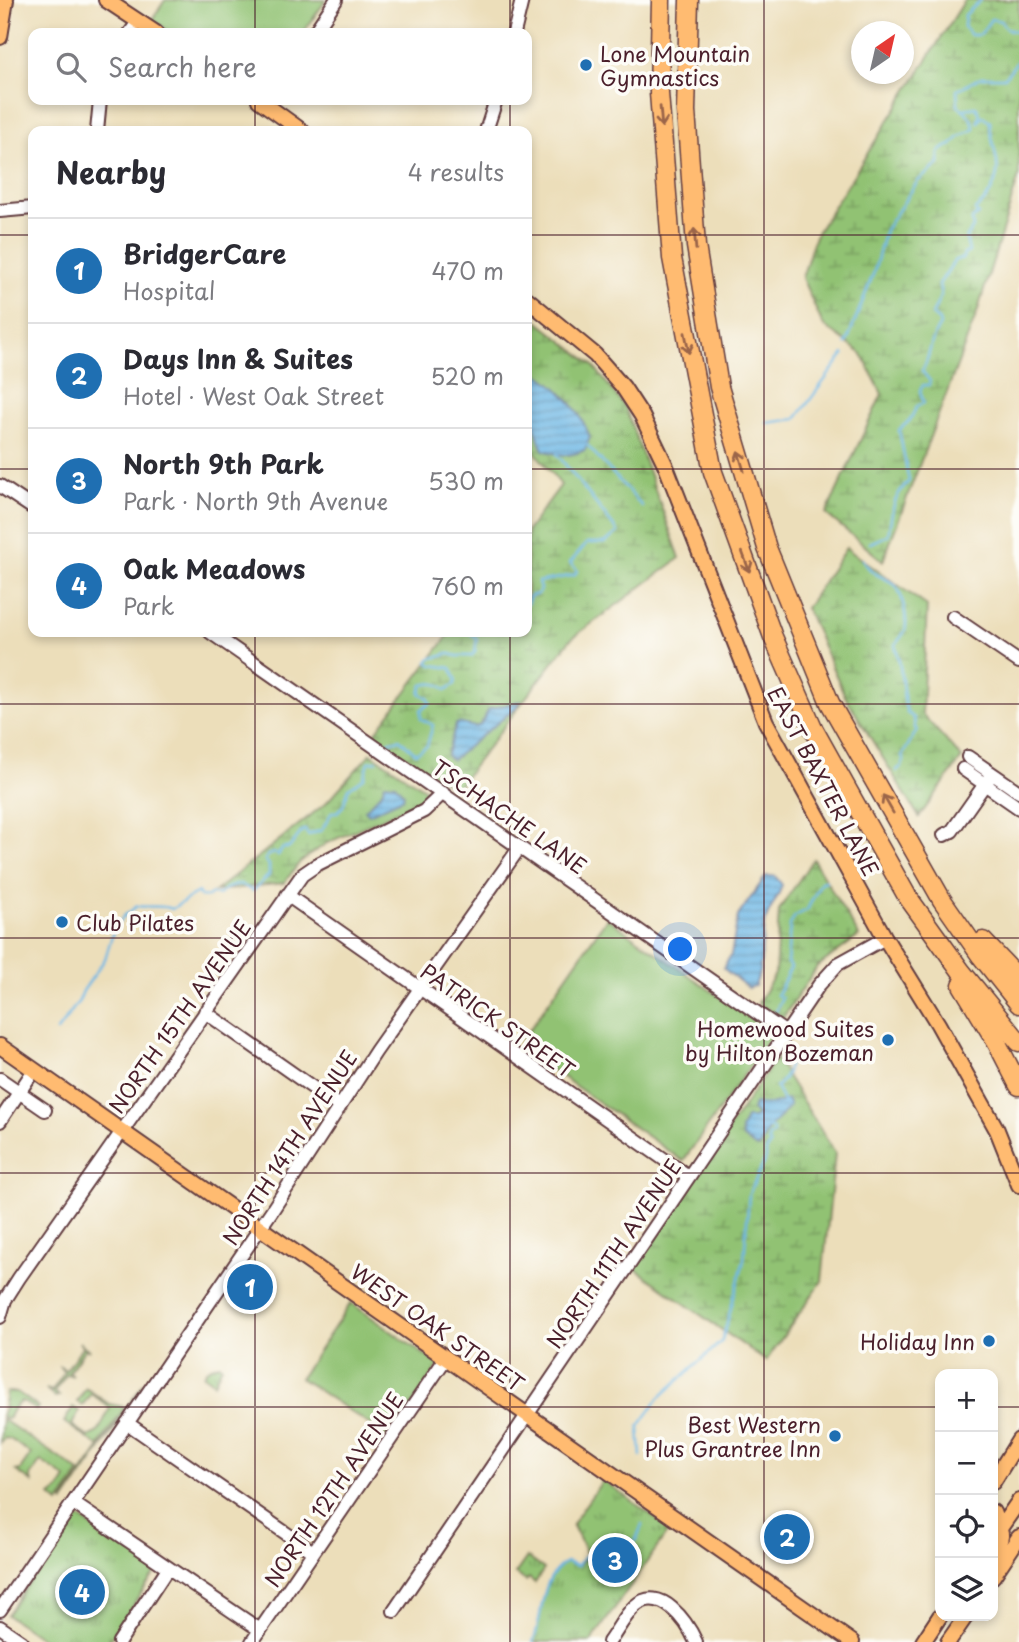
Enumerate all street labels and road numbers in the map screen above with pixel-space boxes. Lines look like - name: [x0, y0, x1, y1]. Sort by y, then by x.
- street label: EAST BAXTER LANE: [760, 680, 888, 882]
- street label: TSCHACHE LANE: [426, 751, 594, 881]
- street label: NORTH 15TH AVENUE: [100, 913, 258, 1119]
- street label: PATRICK STREET: [414, 955, 582, 1086]
- street label: NORTH 14TH AVENUE: [214, 1043, 364, 1251]
- street label: NORTH 11TH AVENUE: [538, 1152, 688, 1354]
- street label: WEST OAK STREET: [345, 1255, 532, 1399]
- street label: NORTH 12TH AVENUE: [256, 1385, 410, 1593]

